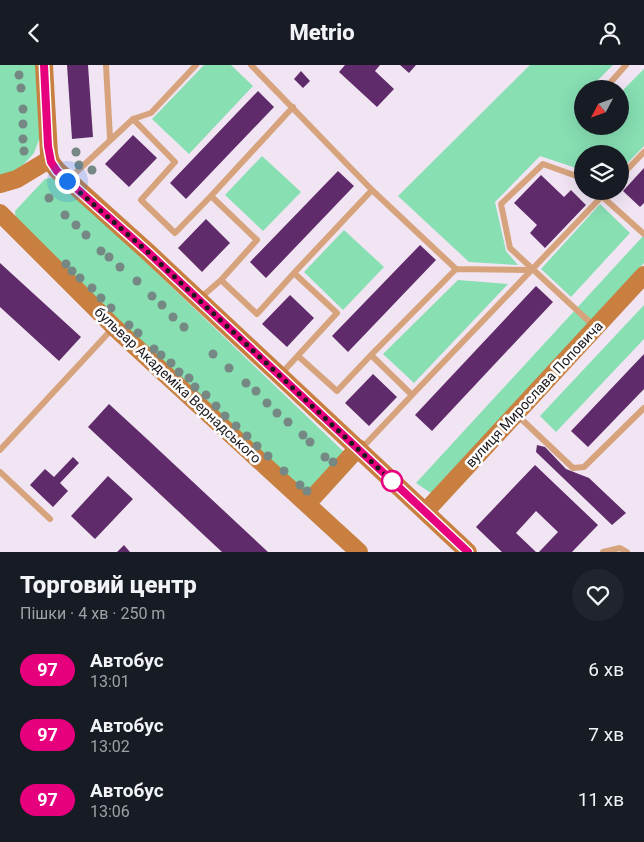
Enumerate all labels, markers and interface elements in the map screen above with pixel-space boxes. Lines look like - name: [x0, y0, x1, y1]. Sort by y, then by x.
- icon: back: [20, 19, 48, 47]
- icon: person: [596, 19, 624, 47]
- text: Metrio: [289, 20, 355, 45]
- north arrow: [574, 80, 629, 135]
- map controls: [574, 80, 629, 200]
- button: layers: [574, 145, 629, 200]
- your location: [55, 169, 80, 194]
- street label: бульвар Академіка Вернадського: [92, 304, 264, 466]
- street label: вулиця Мирослава Поповича: [462, 318, 606, 470]
- unlabelled marker: [381, 470, 403, 492]
- button: heart: [572, 569, 624, 621]
- text: Торговий центр: [20, 571, 197, 599]
- text: Пішки · 4 хв · 250 m: [20, 604, 165, 623]
- text: Автобус: [90, 649, 164, 672]
- text: 6 хв: [588, 658, 624, 681]
- text: 97: [37, 659, 58, 680]
- text: 13:01: [90, 672, 130, 691]
- text: Автобус: [90, 714, 164, 737]
- text: 7 хв: [588, 723, 624, 746]
- text: 97: [37, 724, 58, 745]
- text: 13:02: [90, 737, 130, 756]
- text: Автобус: [90, 779, 164, 802]
- text: 11 хв: [578, 788, 624, 811]
- text: 97: [37, 789, 58, 810]
- text: 13:06: [90, 802, 130, 821]

